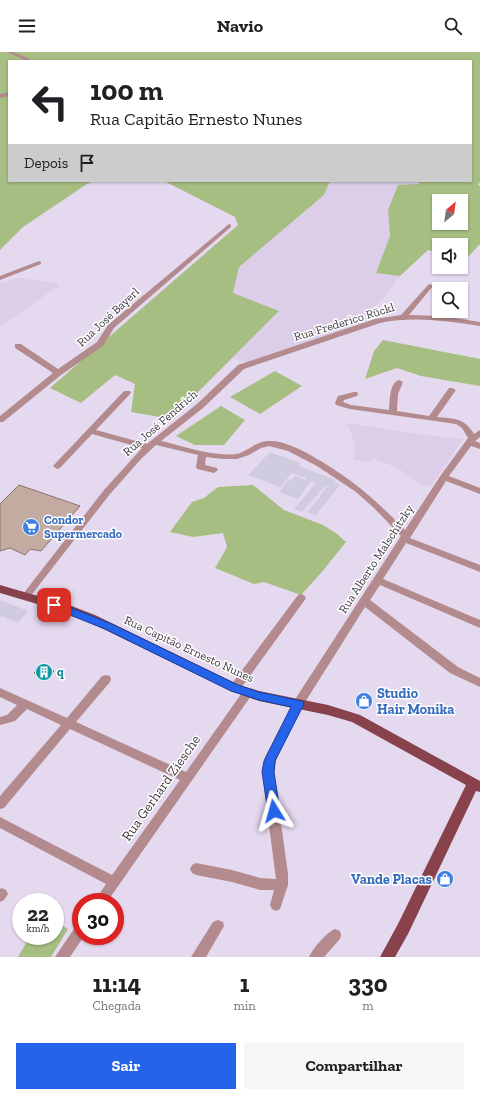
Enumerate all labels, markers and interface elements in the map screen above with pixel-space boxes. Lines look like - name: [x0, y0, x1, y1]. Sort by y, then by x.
- icon: menu: [16, 15, 38, 37]
- text: Navio: [217, 15, 263, 37]
- icon: search: [442, 15, 464, 37]
- text: 100 m: [90, 74, 163, 107]
- icon: left: [24, 76, 76, 128]
- text: Rua Capitão Ernesto Nunes: [90, 108, 302, 130]
- icon: arrive: [76, 152, 98, 174]
- text: Depois: [24, 154, 68, 172]
- north arrow: [432, 194, 468, 230]
- map controls: [432, 194, 468, 318]
- button: sound: [432, 238, 468, 274]
- button: search: [432, 282, 468, 318]
- street label: Rua José Bayerl: [74, 285, 142, 349]
- street label: Rua Frederico Rückl: [292, 300, 396, 344]
- street label: Rua José Fendrich: [120, 387, 200, 459]
- street label: Rua Alberto Malschitzky: [336, 501, 417, 616]
- place label: Condor Supermercado: [44, 513, 123, 541]
- supermarket icon: Condor Supermercado: [21, 517, 41, 537]
- pin: [37, 588, 71, 622]
- icon: arrive: [43, 594, 65, 616]
- street label: Rua Capitão Ernesto Nunes: [122, 613, 256, 685]
- building icon: q: [34, 662, 54, 682]
- place label: q: [57, 665, 64, 679]
- place label: Studio Hair Monika: [377, 685, 454, 718]
- shop icon: Studio Hair Monika: [354, 691, 374, 711]
- street label: Rua Gerhard Ziesche: [118, 731, 204, 844]
- position arrow: [253, 790, 295, 832]
- shop icon: Vande Placas: [435, 869, 455, 889]
- place label: Vande Placas: [351, 871, 433, 888]
- speed limit sign: 30: [72, 893, 124, 945]
- text: 22: [27, 902, 49, 926]
- text: km/h: [27, 923, 49, 935]
- text: 11:14: [92, 969, 141, 998]
- text: 1: [240, 969, 249, 998]
- text: 330: [348, 969, 388, 998]
- text: Chegada: [92, 998, 141, 1013]
- text: min: [233, 998, 256, 1013]
- text: m: [362, 998, 374, 1013]
- button: Sair: [16, 1043, 236, 1089]
- button: Compartilhar: [244, 1043, 464, 1089]

